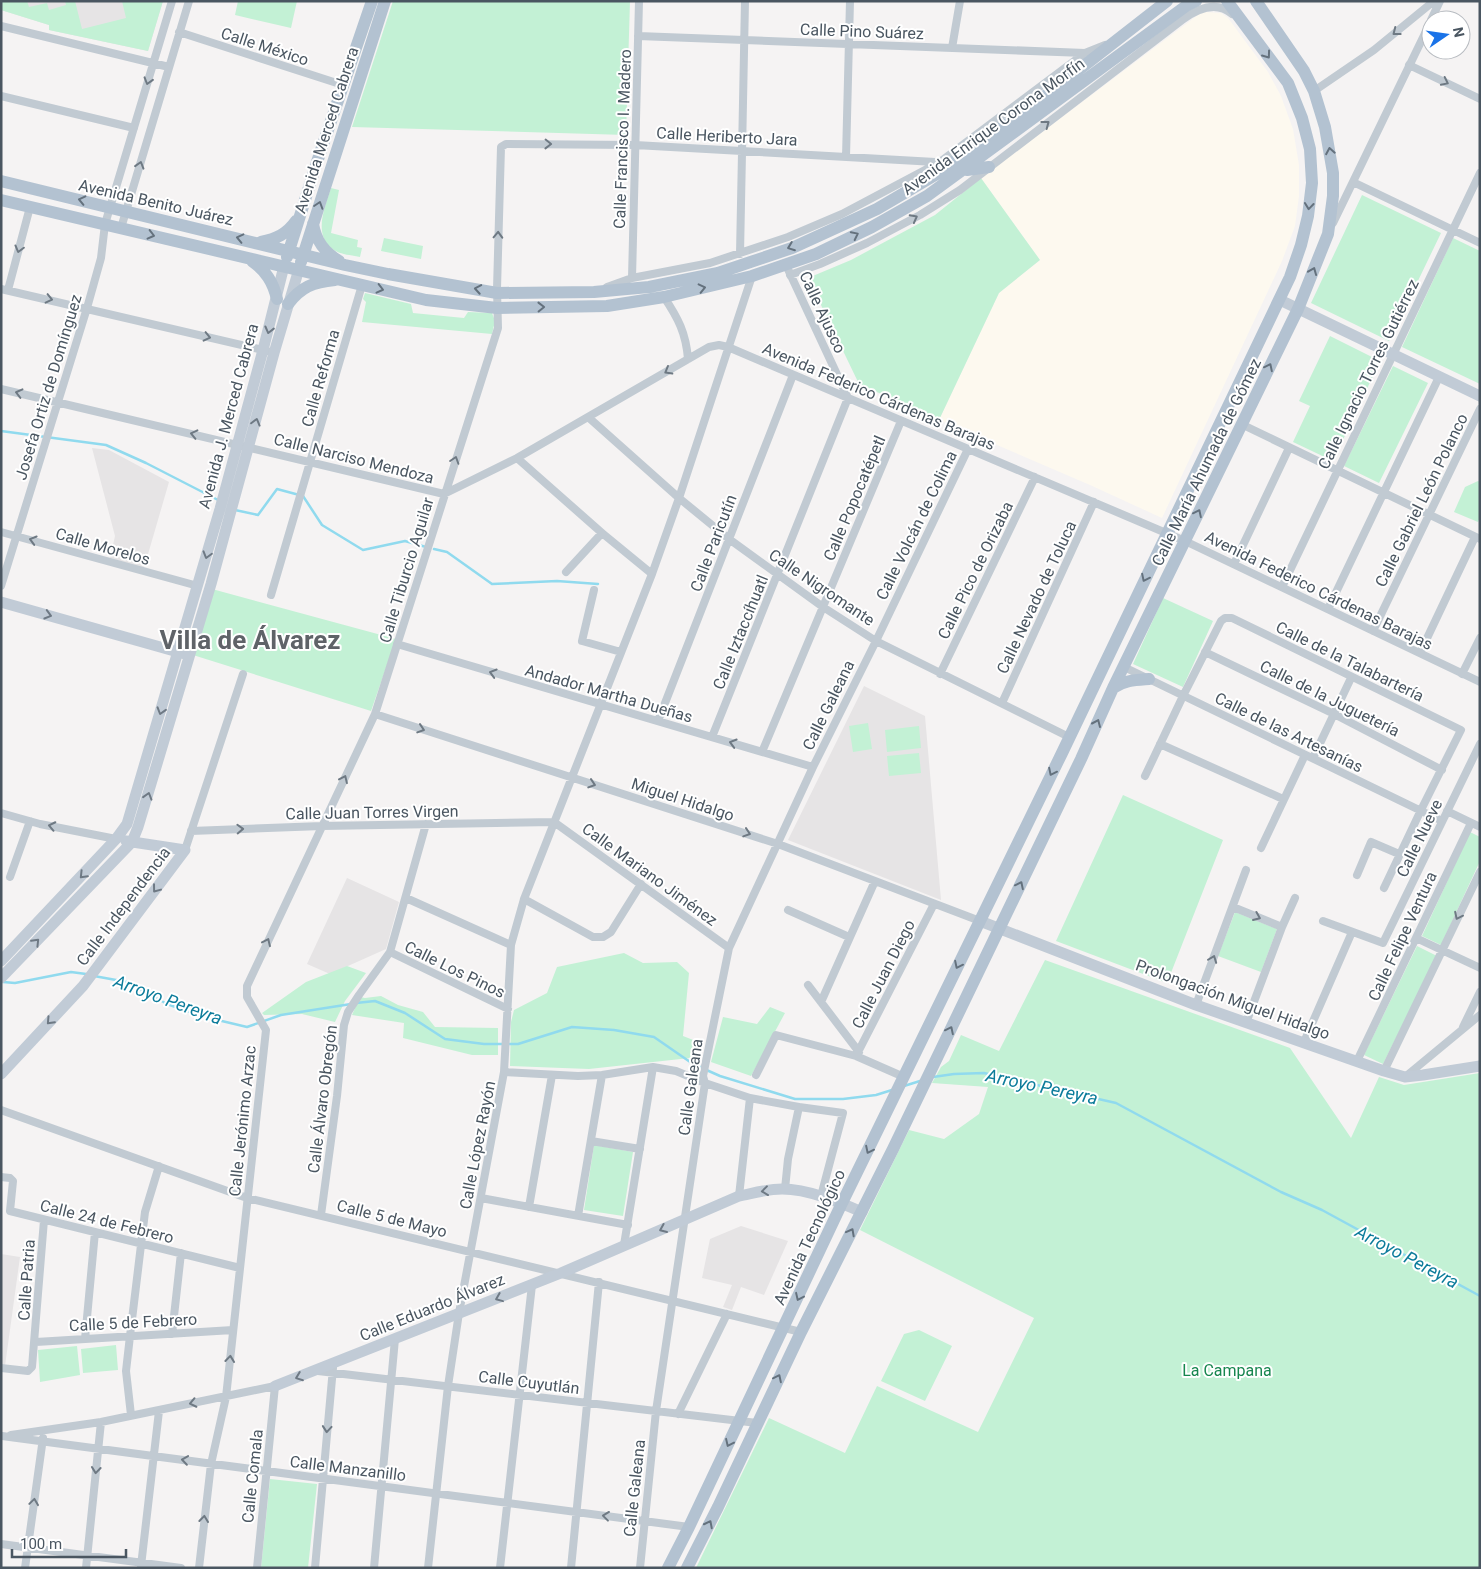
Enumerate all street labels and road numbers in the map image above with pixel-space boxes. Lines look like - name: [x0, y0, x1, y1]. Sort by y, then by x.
- street label: Calle Pino Suárez: [800, 20, 924, 43]
- street label: Calle México: [219, 23, 311, 70]
- street label: Avenida Merced Cabrera: [291, 45, 362, 216]
- street label: Calle Francisco I. Madero: [610, 49, 635, 229]
- street label: Avenida Enrique Corona Morfín: [898, 54, 1088, 199]
- street label: Calle Heriberto Jara: [656, 123, 798, 150]
- street label: Avenida Benito Juárez: [77, 175, 235, 230]
- street label: Calle Ajusco: [795, 268, 850, 356]
- street label: Calle Ignacio Torres Gutiérrez: [1314, 276, 1423, 472]
- street label: Josefa Ortiz de Domínguez: [11, 292, 86, 482]
- street label: Avenida J. Merced Cabrera: [195, 321, 262, 511]
- street label: Calle Reforma: [297, 327, 343, 429]
- street label: Avenida Federico Cárdenas Barajas: [760, 339, 998, 454]
- street label: Calle María Ahumada de Gómez: [1148, 355, 1265, 569]
- street label: Calle Gabriel León Polanco: [1371, 410, 1472, 590]
- street label: Calle Narciso Mendoza: [272, 429, 436, 488]
- street label: Calle Popocatépetl: [820, 433, 889, 564]
- street label: Calle Volcán de Colima: [872, 448, 961, 603]
- street label: Calle Paricutín: [686, 492, 741, 594]
- street label: Calle Tiburcio Aguilar: [375, 495, 438, 645]
- street label: Calle Pico de Orizaba: [934, 498, 1017, 642]
- street label: Calle Nevado de Toluca: [993, 518, 1080, 677]
- street label: Calle Morelos: [53, 524, 152, 569]
- street label: Avenida Federico Cárdenas Barajas: [1202, 527, 1436, 654]
- street label: Calle Nigromante: [765, 545, 878, 630]
- street label: Calle Iztaccíhuatl: [709, 572, 772, 692]
- street label: Calle de la Talabartería: [1273, 617, 1427, 706]
- street label: Calle de la Juguetería: [1257, 656, 1403, 741]
- street label: Calle Galeana: [799, 657, 858, 753]
- street label: Andador Martha Dueñas: [523, 660, 695, 727]
- street label: Calle de las Artesanías: [1212, 688, 1366, 777]
- street label: Miguel Hidalgo: [629, 774, 737, 825]
- street label: Calle Nueve: [1392, 796, 1446, 880]
- street label: Calle Juan Torres Virgen: [285, 801, 459, 824]
- street label: Calle Mariano Jiménez: [578, 819, 721, 930]
- street label: Calle Independencia: [73, 843, 174, 969]
- street label: Calle Felipe Ventura: [1364, 868, 1441, 1004]
- street label: Calle Juan Diego: [848, 917, 919, 1032]
- street label: Calle Los Pinos: [401, 937, 508, 1002]
- street label: Prolongación Miguel Hidalgo: [1133, 955, 1333, 1043]
- street label: Calle Álvaro Obregón: [304, 1024, 341, 1174]
- street label: Calle Galeana: [674, 1037, 707, 1137]
- street label: Calle Jerónimo Arzac: [225, 1045, 260, 1198]
- street label: Calle López Rayón: [456, 1079, 499, 1211]
- street label: Avenida Tecnológico: [770, 1166, 849, 1308]
- street label: Calle 24 de Febrero: [38, 1196, 176, 1247]
- street label: Calle 5 de Mayo: [335, 1196, 449, 1241]
- street label: Calle Patria: [14, 1239, 39, 1321]
- street label: Calle Eduardo Álvarez: [357, 1270, 507, 1345]
- street label: Calle 5 de Febrero: [69, 1310, 197, 1335]
- street label: Calle Cuyutlán: [477, 1367, 581, 1398]
- street label: Calle Comala: [238, 1428, 267, 1524]
- street label: Calle Galeana: [620, 1439, 649, 1538]
- street label: Calle Manzanillo: [289, 1452, 407, 1485]

